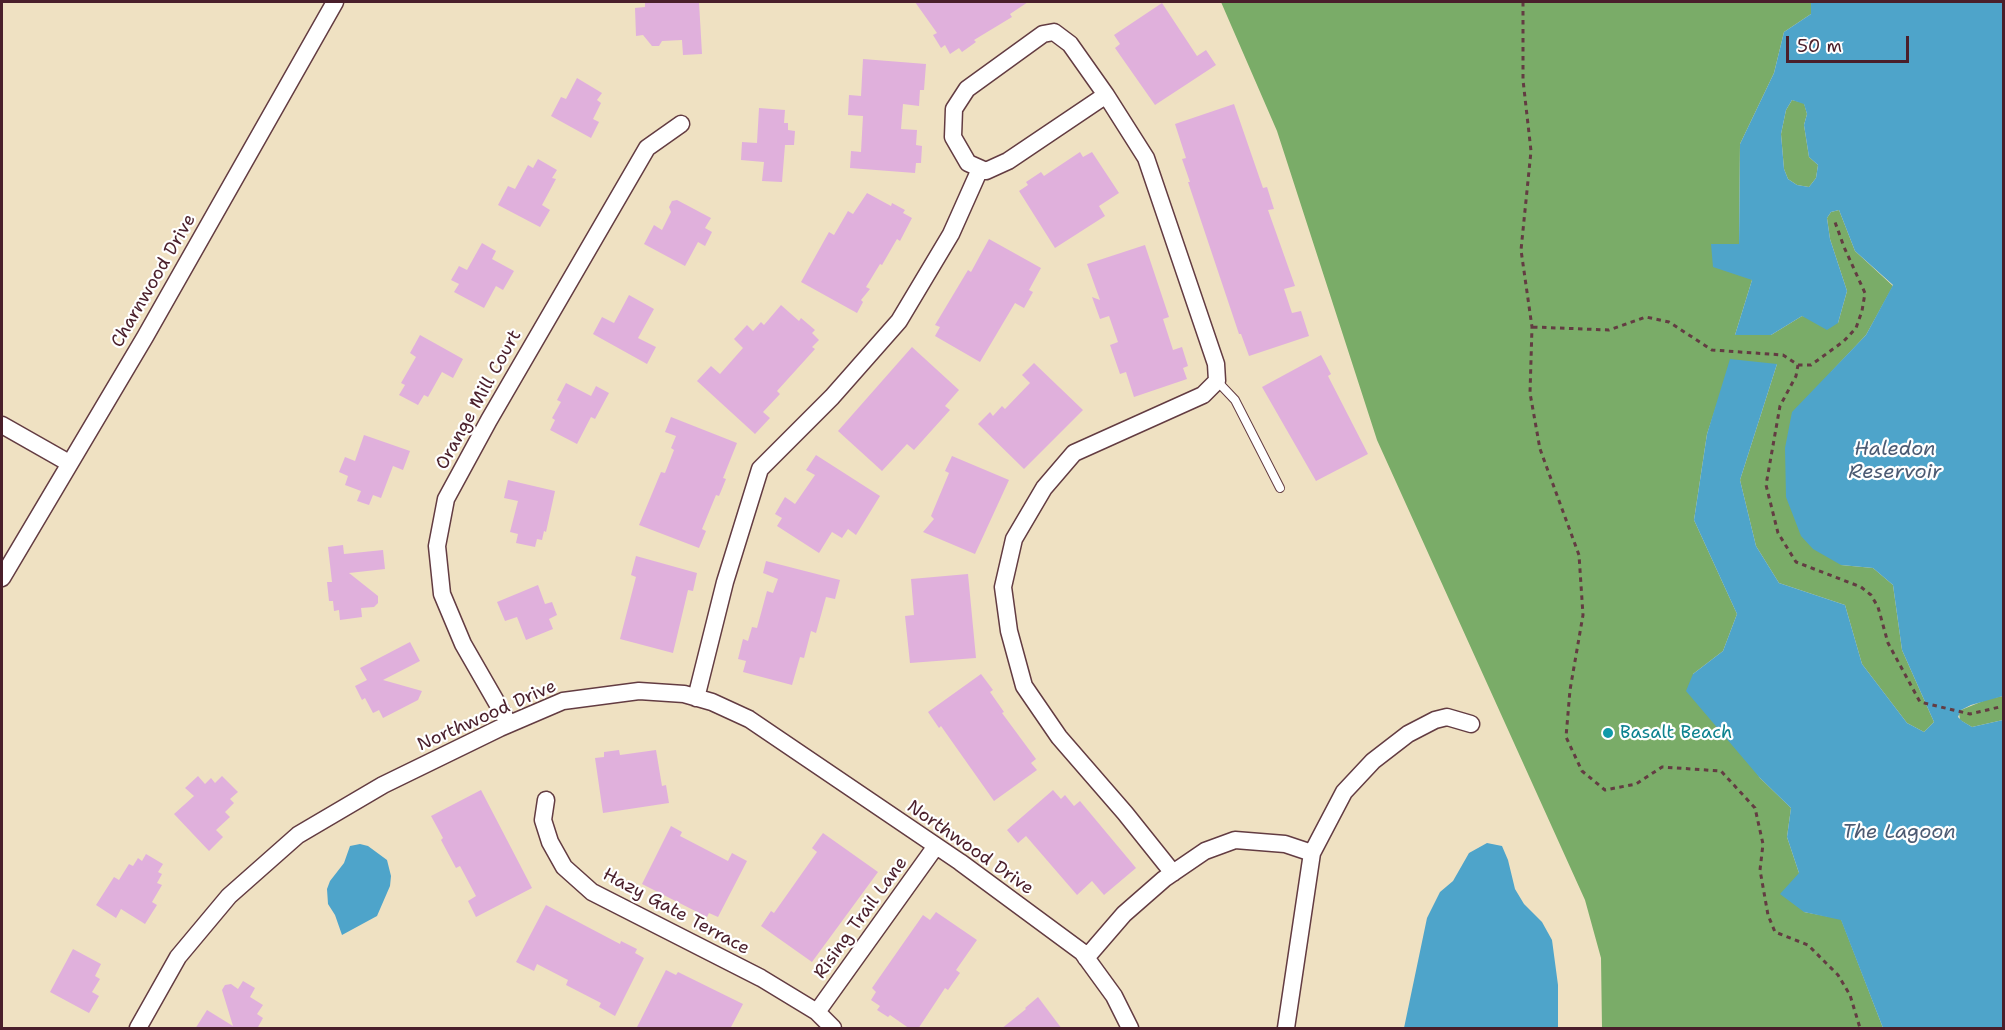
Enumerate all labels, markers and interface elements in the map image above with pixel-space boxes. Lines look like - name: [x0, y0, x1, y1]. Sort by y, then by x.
- scale bar: [1789, 24, 1912, 62]
- text: 50 m: [1797, 34, 1842, 58]
- street label: Charnwood Drive: [107, 210, 201, 352]
- street label: Orange Mill Court: [432, 326, 526, 474]
- water label: Haledon Reservoir: [1849, 438, 1941, 485]
- street label: Northwood Drive: [414, 676, 560, 756]
- place label: Basalt Beach: [1620, 722, 1732, 744]
- marker: Basalt Beach: [1601, 726, 1615, 740]
- street label: Northwood Drive: [903, 796, 1037, 900]
- water label: The Lagoon: [1842, 821, 1956, 845]
- street label: Rising Trail Lane: [810, 853, 912, 983]
- street label: Hazy Gate Terrace: [599, 864, 753, 960]

